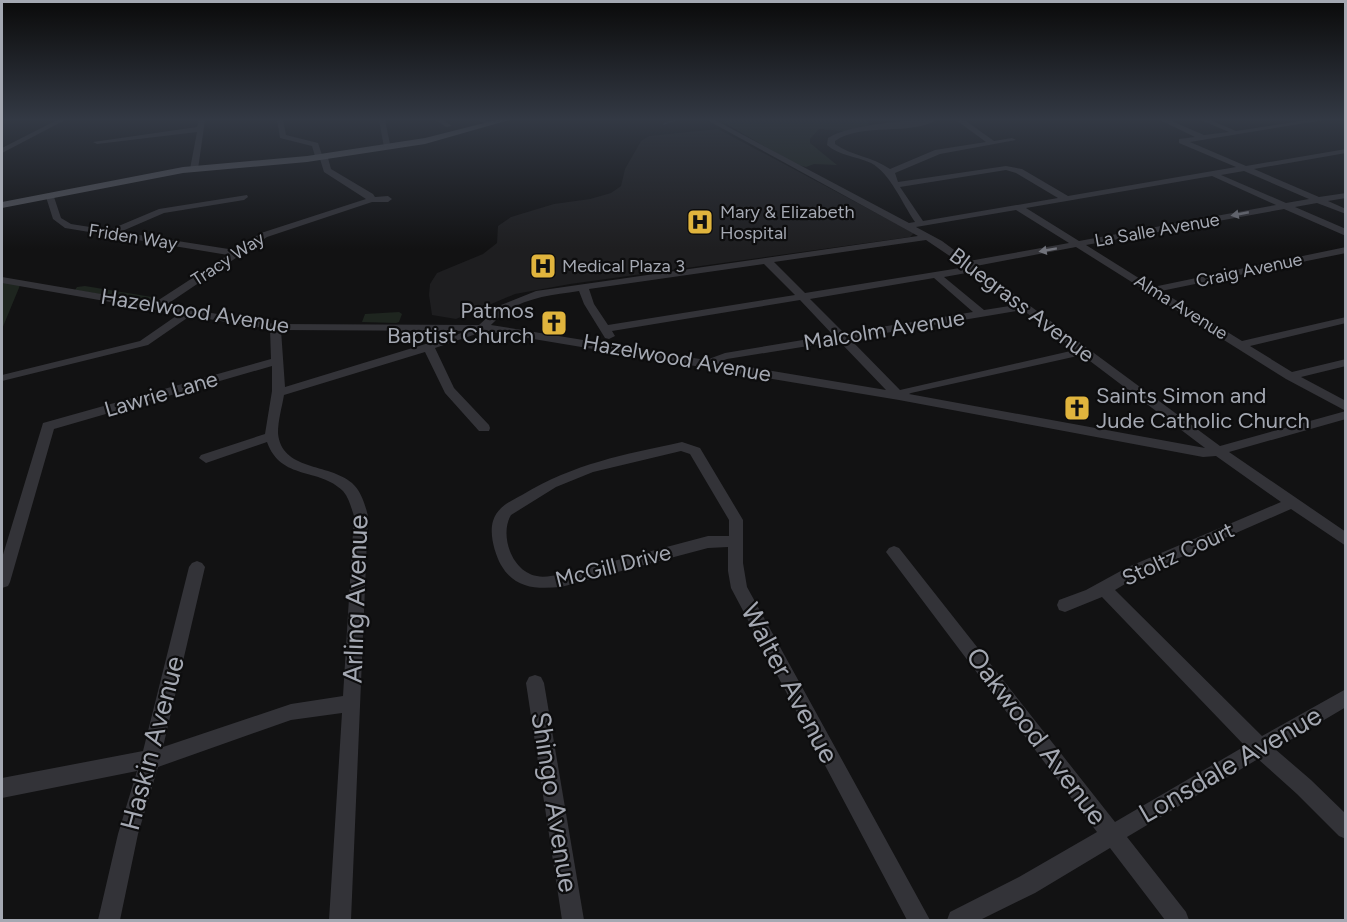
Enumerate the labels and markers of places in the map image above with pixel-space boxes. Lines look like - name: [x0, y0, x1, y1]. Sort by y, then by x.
- place label: Mary & Elizabeth Hospital: [720, 201, 854, 244]
- hospital icon: Mary & Elizabeth Hospital: [685, 207, 715, 237]
- hospital icon: Medical Plaza 3: [528, 251, 558, 281]
- place label: Medical Plaza 3: [562, 255, 685, 277]
- place label: Patmos Baptist Church: [387, 297, 534, 349]
- church icon: Patmos Baptist Church: [539, 308, 569, 338]
- place label: Saints Simon and Jude Catholic Church: [1096, 382, 1310, 434]
- church icon: Saints Simon and Jude Catholic Church: [1062, 393, 1092, 423]

